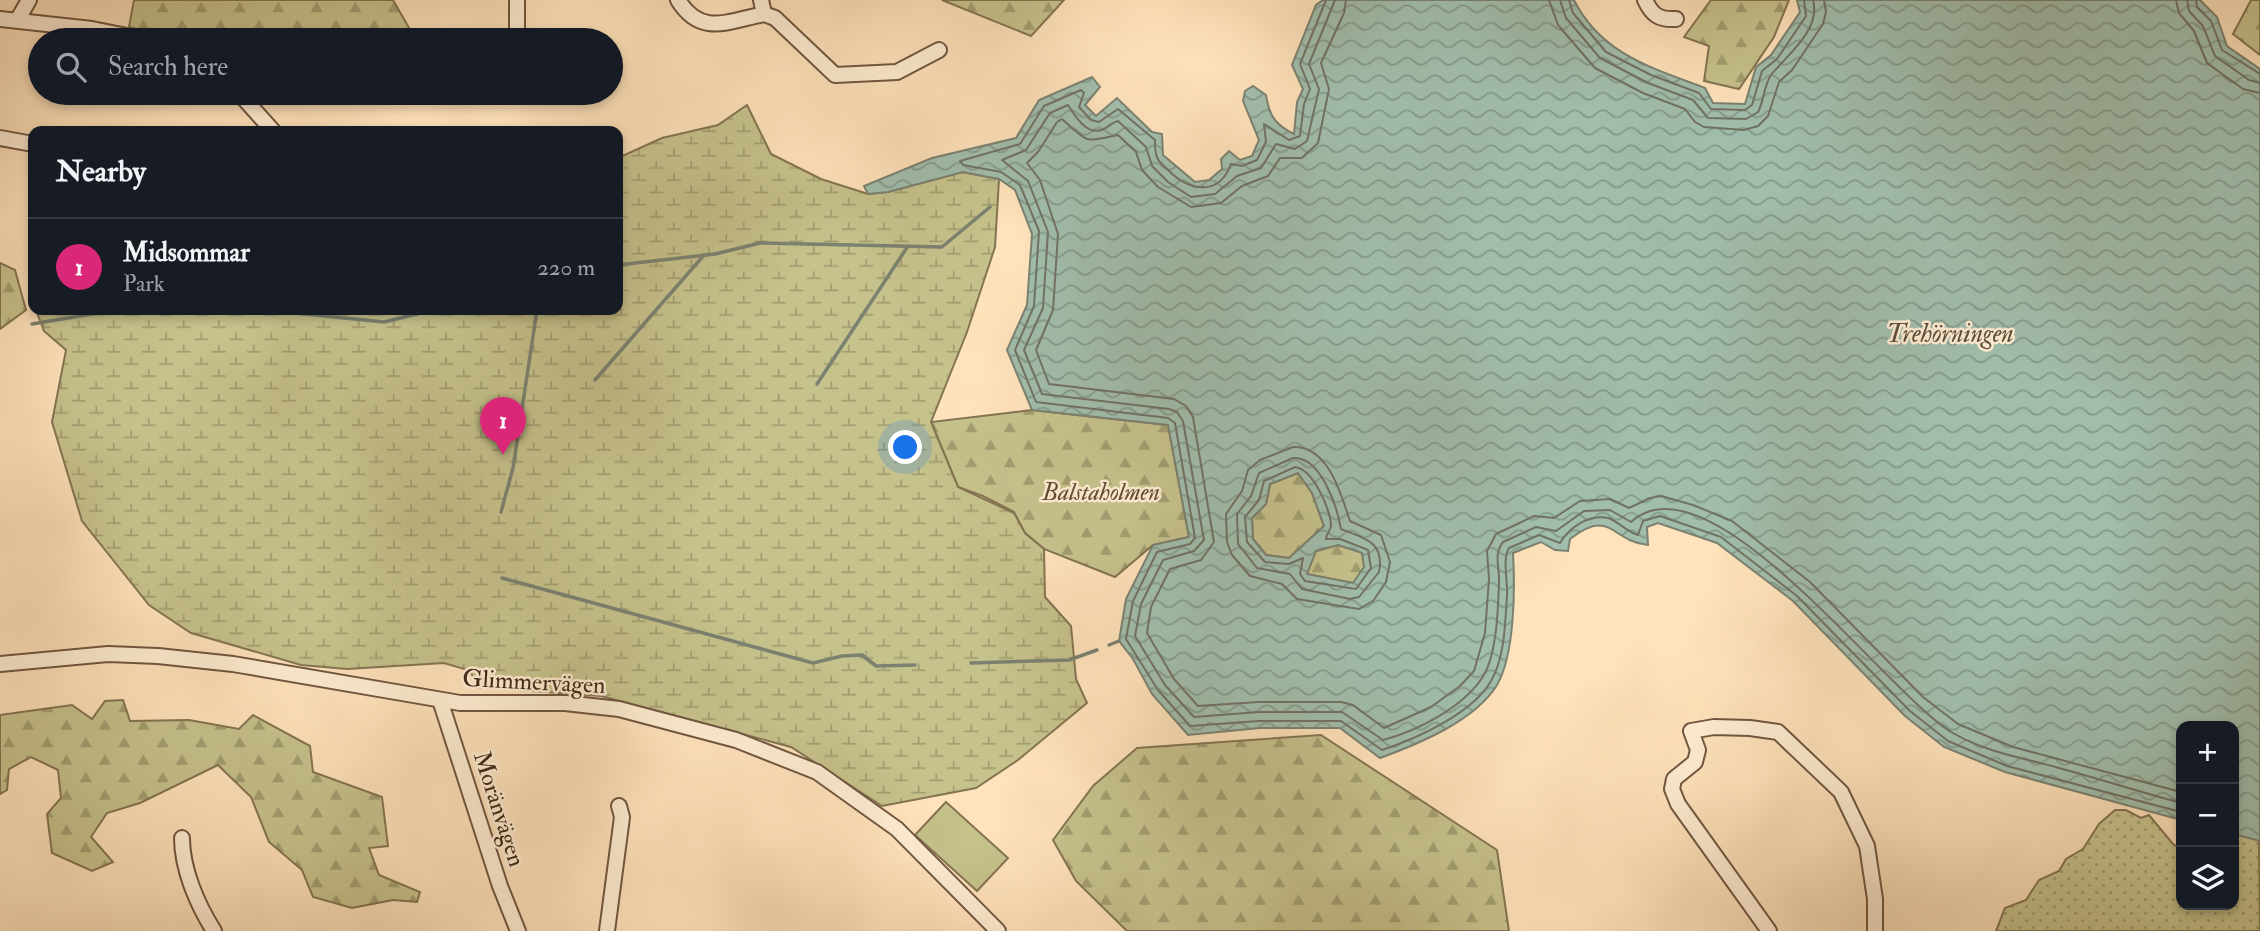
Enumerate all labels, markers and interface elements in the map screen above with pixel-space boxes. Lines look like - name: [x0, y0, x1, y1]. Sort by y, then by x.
- search box: [28, 28, 623, 105]
- icon: search: [52, 48, 90, 86]
- text: Search here: [108, 51, 228, 83]
- text: Nearby: [56, 153, 146, 190]
- text: Midsommar: [123, 237, 250, 269]
- text: 1: [75, 253, 83, 282]
- text: 220 m: [537, 253, 595, 282]
- text: Park: [123, 269, 165, 298]
- water label: Trehörningen: [1886, 318, 2014, 350]
- pin: 1: [480, 397, 526, 455]
- your location: [888, 430, 922, 464]
- park label: Balstaholmen: [1041, 477, 1160, 508]
- street label: Glimmervägen: [462, 663, 606, 701]
- map controls: [2176, 721, 2239, 910]
- button: +: [2176, 721, 2239, 784]
- street label: Moränvägen: [466, 747, 532, 871]
- button: −: [2176, 784, 2239, 847]
- button: layers: [2176, 847, 2239, 910]

